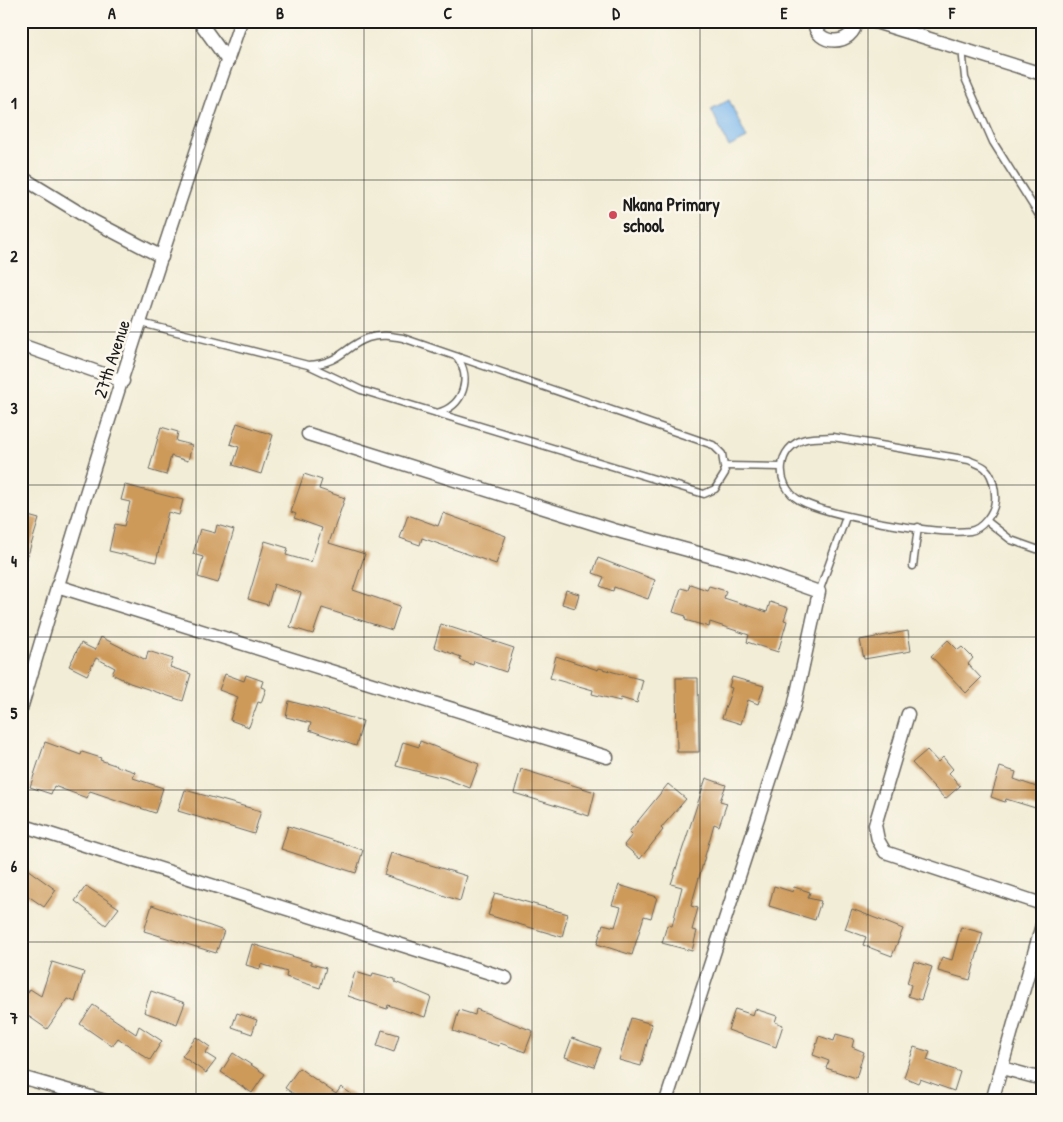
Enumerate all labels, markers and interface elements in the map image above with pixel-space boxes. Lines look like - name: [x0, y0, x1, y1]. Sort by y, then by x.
- text: A: [108, 2, 116, 24]
- text: B: [276, 2, 284, 24]
- text: C: [444, 2, 453, 24]
- text: D: [612, 2, 620, 24]
- text: E: [780, 2, 788, 24]
- text: F: [948, 2, 956, 24]
- text: 1: [11, 92, 17, 114]
- place label: Nkana Primary school: [623, 192, 720, 238]
- marker: Nkana Primary school: [607, 209, 619, 221]
- text: 2: [10, 245, 18, 267]
- street label: 27th Avenue: [87, 317, 136, 401]
- text: 3: [10, 397, 18, 419]
- text: 4: [11, 550, 17, 572]
- text: 5: [11, 702, 18, 724]
- text: 6: [11, 855, 18, 877]
- text: 7: [9, 1007, 18, 1029]

